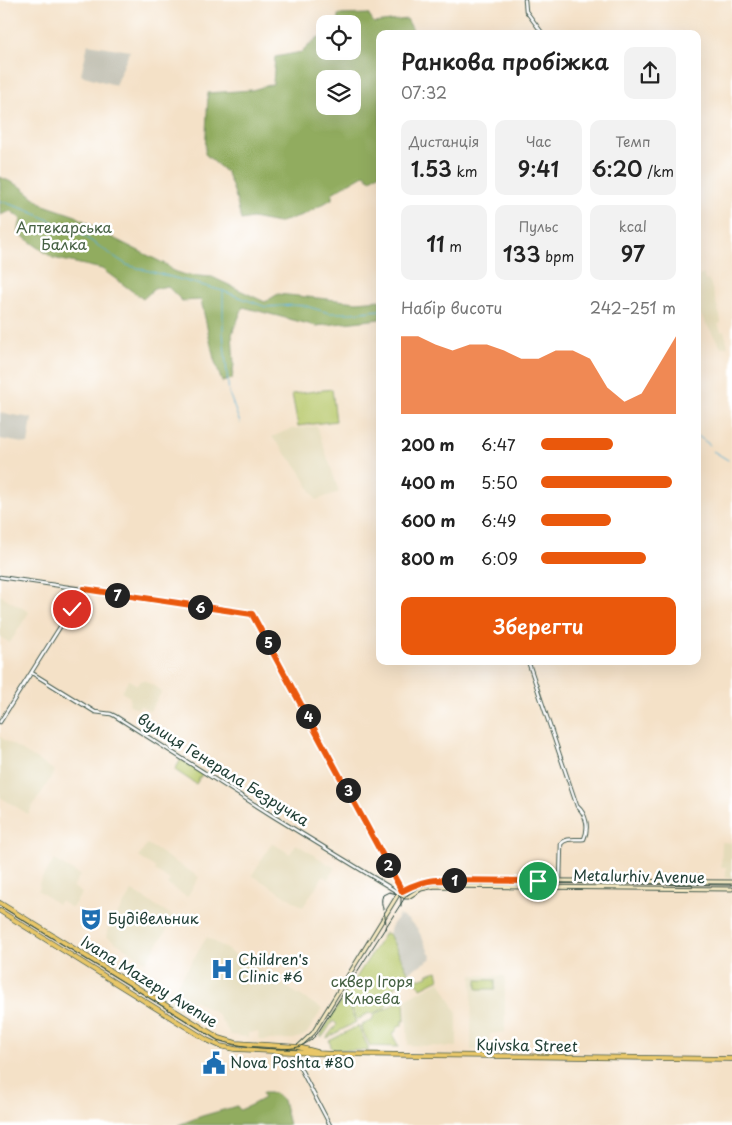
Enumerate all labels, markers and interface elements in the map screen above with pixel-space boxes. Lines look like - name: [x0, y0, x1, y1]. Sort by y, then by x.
- map controls: [316, 15, 361, 115]
- button: locate: [316, 15, 361, 60]
- text: Ранкова пробіжка: [401, 44, 609, 77]
- button: share: [624, 47, 676, 99]
- button: layers: [316, 70, 361, 115]
- text: 07:32: [401, 80, 447, 104]
- text: Дистанція: [409, 131, 479, 152]
- text: Час: [526, 131, 551, 152]
- text: Темп: [615, 131, 651, 152]
- text: 1.53: [411, 152, 452, 184]
- text: 9:41: [518, 152, 559, 184]
- text: 6:20: [592, 152, 643, 184]
- text: km: [452, 161, 478, 182]
- text: /km: [643, 161, 674, 182]
- park label: Аптекарська Балка: [16, 215, 113, 255]
- text: Пульс: [519, 216, 558, 237]
- text: kcal: [619, 216, 647, 237]
- text: 11: [426, 227, 445, 259]
- text: m: [445, 236, 462, 257]
- text: 133: [503, 237, 541, 269]
- text: 97: [621, 237, 645, 269]
- text: bpm: [541, 246, 574, 267]
- text: Набір висоти: [401, 295, 502, 319]
- text: 242–251 m: [590, 295, 676, 319]
- text: 200 m: [401, 432, 455, 456]
- text: 6:47: [481, 432, 516, 456]
- text: 400 m: [401, 470, 455, 494]
- text: 5:50: [481, 470, 518, 494]
- text: 600 m: [401, 508, 455, 532]
- text: 6:49: [481, 508, 516, 532]
- text: 800 m: [401, 546, 454, 570]
- text: 6:09: [481, 546, 518, 570]
- pin: 7: [104, 582, 130, 608]
- text: 7: [113, 585, 122, 606]
- pin: [51, 588, 93, 630]
- pin: 6: [188, 594, 212, 620]
- icon: check: [58, 595, 86, 623]
- text: 6: [196, 597, 205, 618]
- button: Зберегти: [401, 597, 676, 655]
- pin: 5: [256, 630, 280, 654]
- text: 5: [264, 632, 273, 653]
- pin: 4: [296, 704, 320, 728]
- street label: вулиця Генерала Безручка: [134, 706, 314, 831]
- text: 4: [304, 706, 313, 727]
- pin: 3: [336, 778, 360, 802]
- text: 3: [344, 780, 353, 801]
- pin: 2: [376, 852, 400, 878]
- text: 2: [384, 855, 393, 876]
- pin: [517, 860, 559, 902]
- street label: Metalurhiv Avenue: [573, 863, 705, 888]
- icon: arrive: [524, 867, 552, 895]
- pin: 1: [442, 868, 466, 892]
- text: 1: [451, 870, 458, 891]
- theatre icon: Будівельник: [78, 906, 104, 932]
- place label: Будівельник: [108, 906, 199, 929]
- street label: Ivana Mazepy Avenue: [77, 929, 223, 1032]
- place label: Children's Clinic #6: [238, 947, 309, 987]
- hospital icon: Children's Clinic #6: [209, 956, 235, 982]
- park label: сквер Ігоря Клюєва: [331, 969, 413, 1009]
- street label: Kyivska Street: [476, 1032, 578, 1057]
- public building icon: Nova Poshta #80: [201, 1050, 227, 1076]
- place label: Nova Poshta #80: [230, 1050, 354, 1073]

